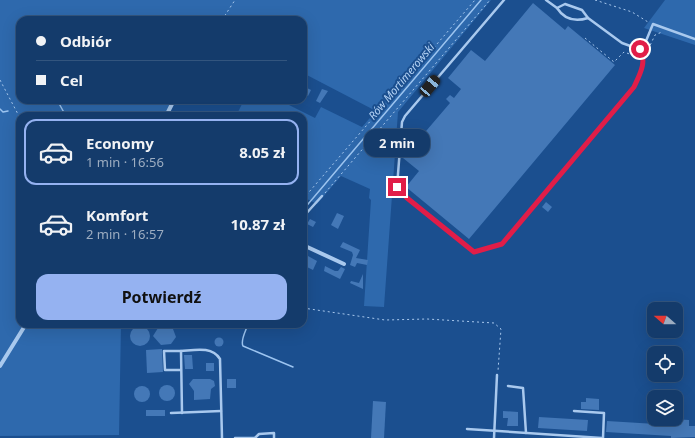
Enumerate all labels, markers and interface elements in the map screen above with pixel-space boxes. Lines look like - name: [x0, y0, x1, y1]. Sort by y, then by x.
- text: Odbiór: [60, 31, 111, 51]
- water label: Rów Mortimerowski: [365, 39, 438, 122]
- route start: [631, 40, 649, 58]
- text: Cel: [60, 70, 83, 90]
- car: [418, 73, 442, 99]
- callout: 2 min: [364, 129, 430, 157]
- text: Economy: [86, 133, 154, 153]
- icon: car: [38, 134, 74, 170]
- text: 2 min: [379, 134, 415, 152]
- text: 8.05 zł: [239, 142, 285, 162]
- text: 1 min · 16:56: [86, 153, 164, 171]
- route end: [388, 178, 406, 196]
- text: Komfort: [86, 205, 148, 225]
- icon: car: [38, 206, 74, 242]
- text: 10.87 zł: [231, 214, 285, 234]
- text: 2 min · 16:57: [86, 225, 164, 243]
- button: Potwierdź: [36, 274, 287, 320]
- north arrow: [647, 302, 683, 338]
- map controls: [647, 302, 683, 426]
- button: locate: [647, 346, 683, 382]
- button: layers: [647, 390, 683, 426]

